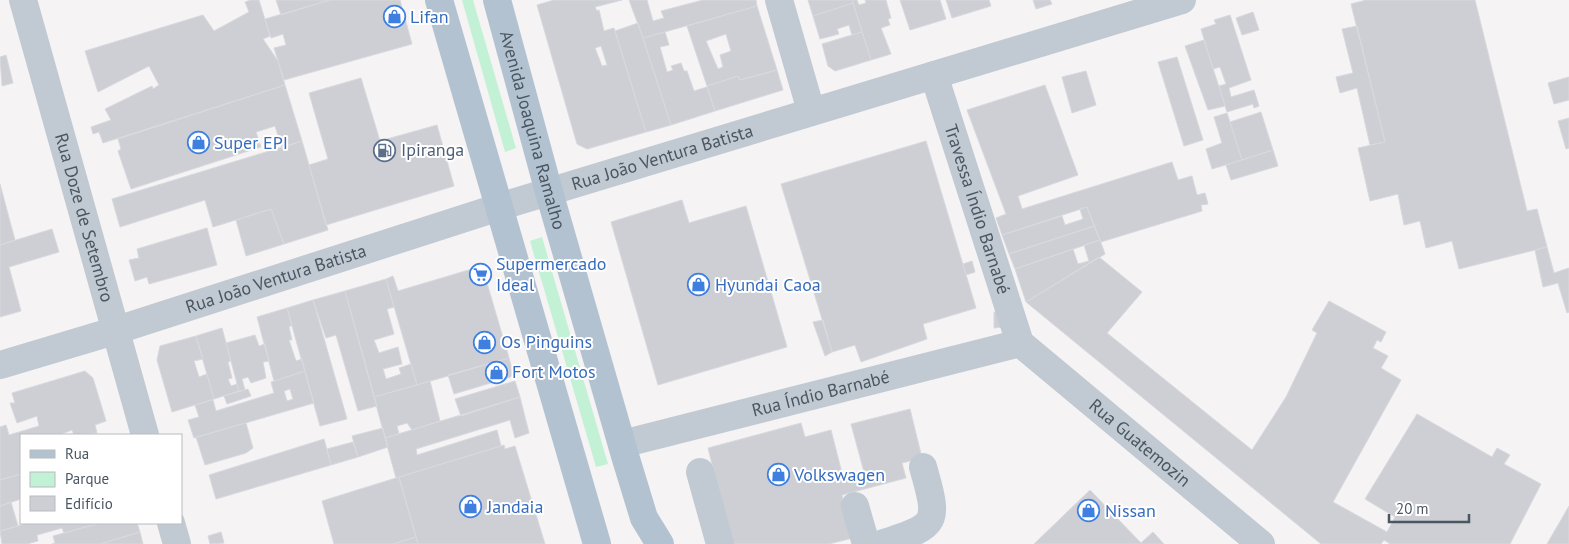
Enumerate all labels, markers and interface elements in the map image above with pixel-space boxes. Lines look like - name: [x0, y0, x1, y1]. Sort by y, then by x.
- shop icon: Lifan: [382, 5, 406, 29]
- place label: Lifan: [410, 5, 449, 28]
- street label: Avenida Joaquina Ramalho: [495, 28, 571, 232]
- street label: Rua João Ventura Batista: [568, 119, 756, 195]
- street label: Travessa Índio Barnabé: [940, 121, 1016, 297]
- street label: Rua Doze de Setembro: [50, 130, 119, 305]
- shop icon: Super EPI: [186, 131, 210, 155]
- place label: Super EPI: [214, 131, 288, 154]
- fuel station icon: Ipiranga: [373, 138, 397, 162]
- place label: Ipiranga: [401, 138, 464, 161]
- street label: Rua João Ventura Batista: [182, 239, 369, 318]
- place label: Supermercado Ideal: [496, 252, 607, 296]
- supermarket icon: Supermercado Ideal: [468, 262, 492, 286]
- shop icon: Hyundai Caoa: [687, 273, 711, 297]
- place label: Hyundai Caoa: [715, 273, 821, 296]
- shop icon: Os Pinguins: [473, 330, 497, 354]
- place label: Os Pinguins: [501, 330, 592, 353]
- shop icon: Fort Motos: [484, 360, 508, 384]
- place label: Fort Motos: [512, 360, 596, 383]
- street label: Rua Índio Barnabé: [749, 365, 892, 422]
- street label: Rua Guatemozin: [1085, 394, 1196, 492]
- legend: [20, 434, 182, 524]
- text: Rua: [65, 444, 89, 463]
- shop icon: Volkswagen: [766, 463, 790, 487]
- place label: Volkswagen: [793, 463, 885, 486]
- text: Parque: [65, 469, 109, 488]
- scale bar: [1389, 492, 1469, 524]
- text: Edifício: [65, 494, 113, 513]
- shop icon: Jandaia: [459, 495, 483, 519]
- place label: Jandaia: [486, 495, 543, 518]
- shop icon: Nissan: [1077, 499, 1101, 523]
- place label: Nissan: [1105, 499, 1156, 522]
- text: 20 m: [1396, 499, 1429, 518]

